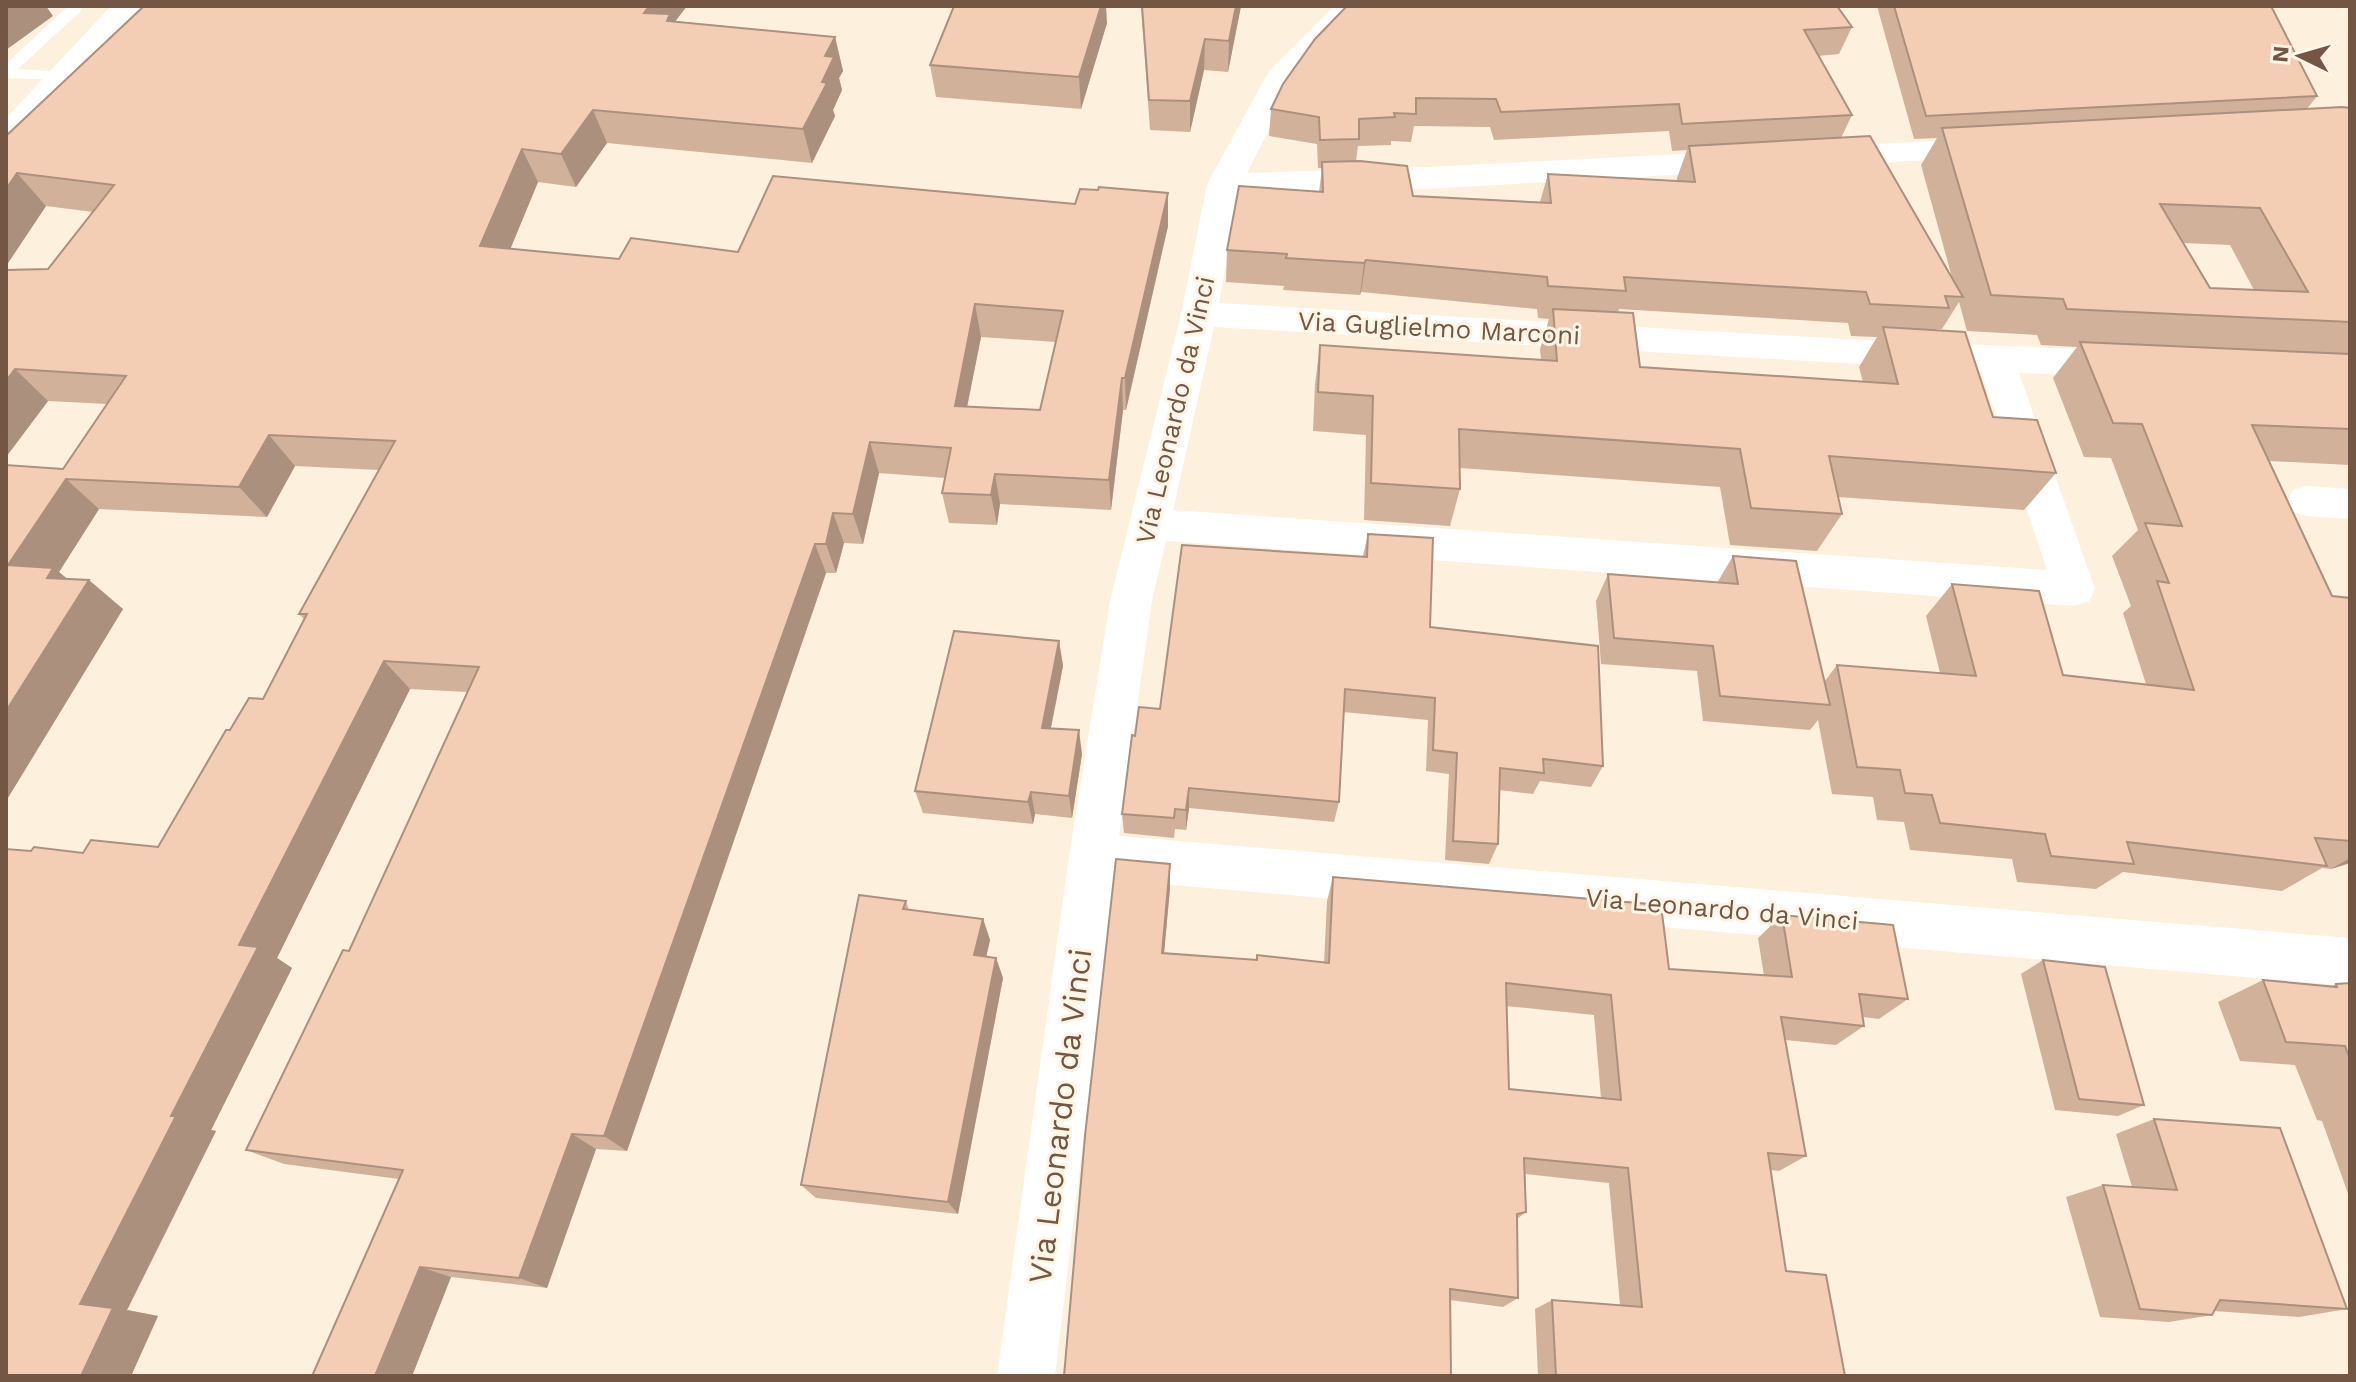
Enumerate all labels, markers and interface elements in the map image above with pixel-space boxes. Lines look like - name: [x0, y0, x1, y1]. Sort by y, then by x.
- north arrow: [2260, 16, 2340, 96]
- text: N: [2267, 45, 2294, 64]
- street label: Via Leonardo da Vinci: [1130, 273, 1220, 547]
- street label: Via Guglielmo Marconi: [1297, 306, 1581, 350]
- street label: Via Leonardo da Vinci: [1584, 882, 1860, 936]
- street label: Via Leonardo da Vinci: [1021, 946, 1099, 1286]

